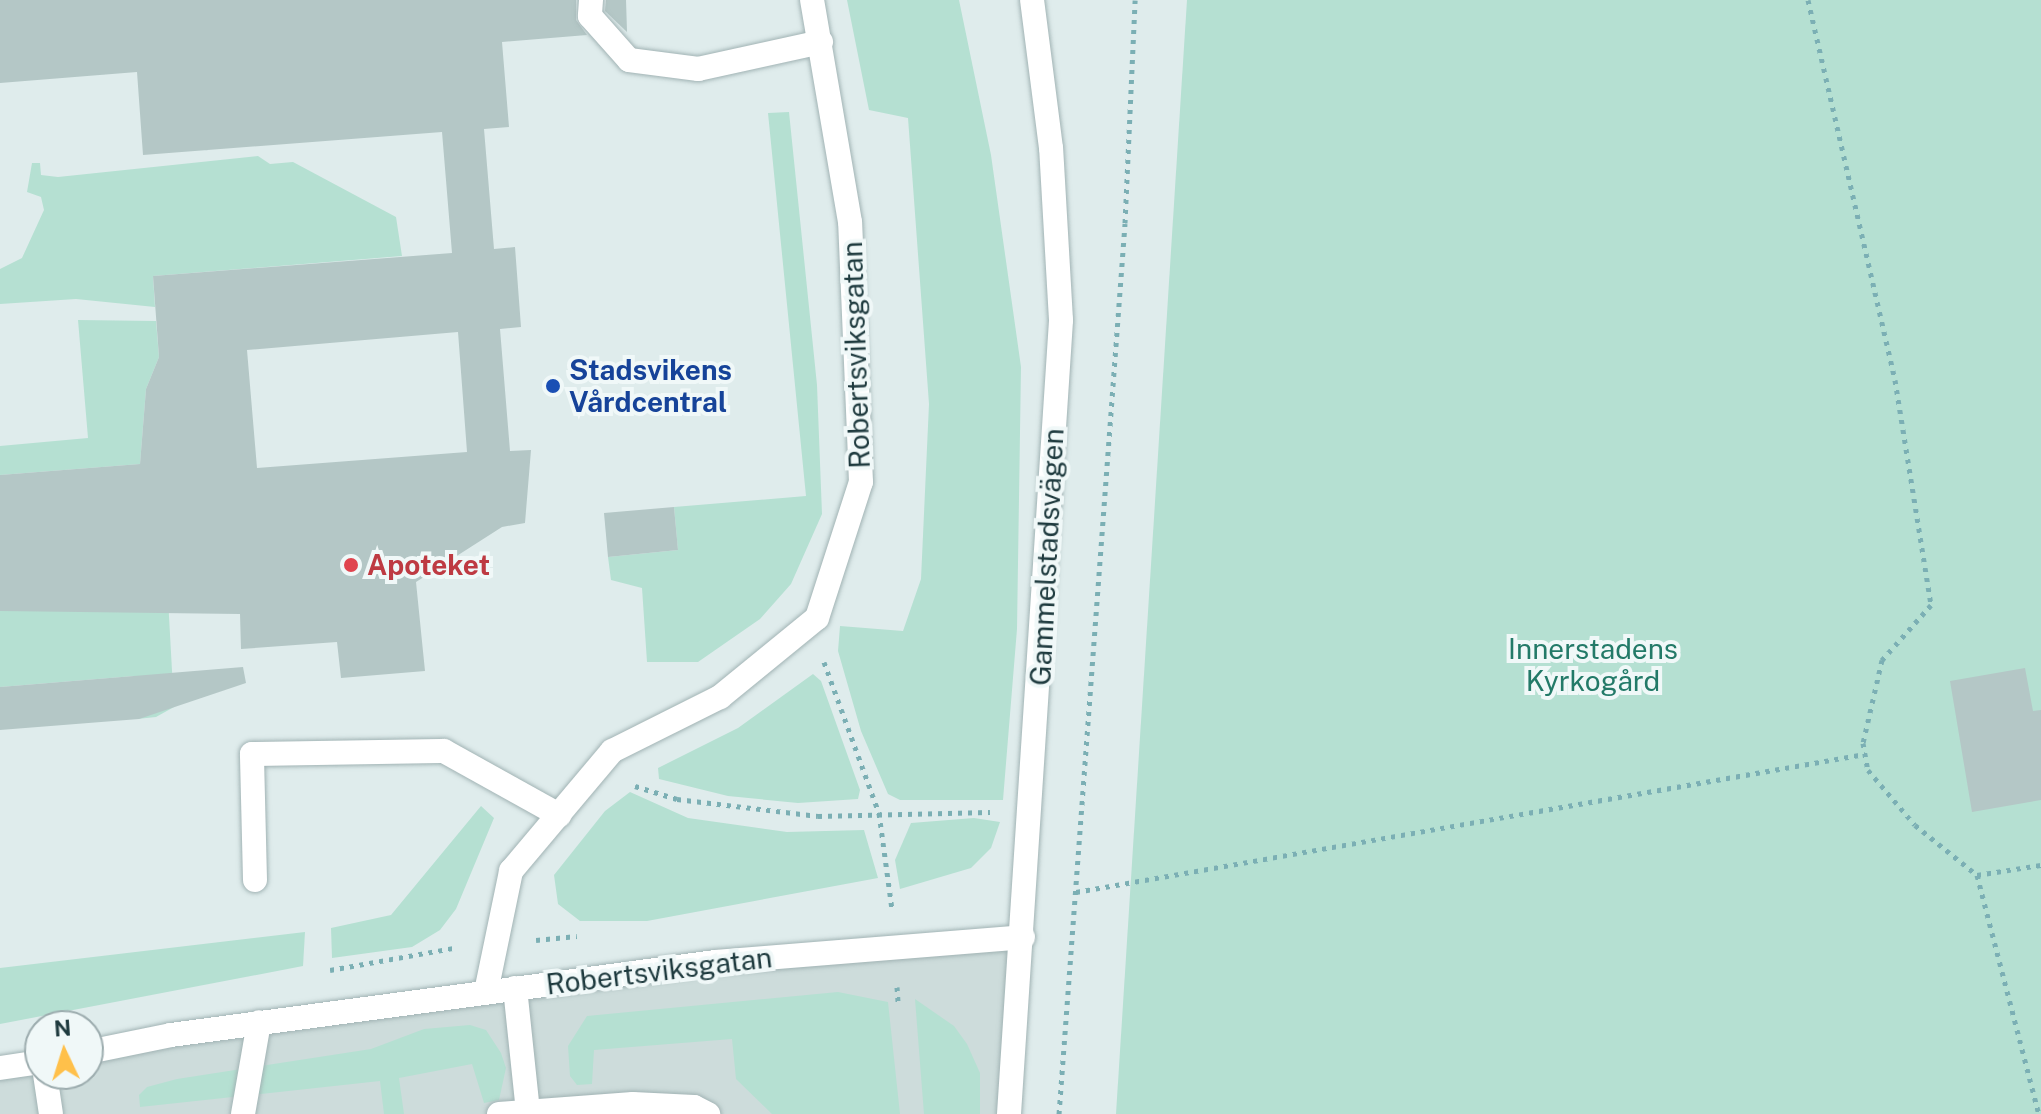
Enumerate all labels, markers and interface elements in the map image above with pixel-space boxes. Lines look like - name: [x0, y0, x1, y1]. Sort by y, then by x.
- street label: Robertsviksgatan: [835, 241, 877, 469]
- place label: Stadsvikens Vårdcentral: [569, 353, 732, 419]
- marker: Stadsvikens Vårdcentral: [544, 377, 562, 395]
- street label: Gammelstadsvägen: [1023, 428, 1071, 686]
- place label: Apoteket: [367, 548, 490, 582]
- marker: Apoteket: [342, 556, 360, 574]
- park label: Innerstadens Kyrkogård: [1508, 632, 1678, 698]
- street label: Robertsviksgatan: [544, 940, 774, 1002]
- north arrow: [24, 1010, 104, 1090]
- text: N: [53, 1014, 72, 1042]

